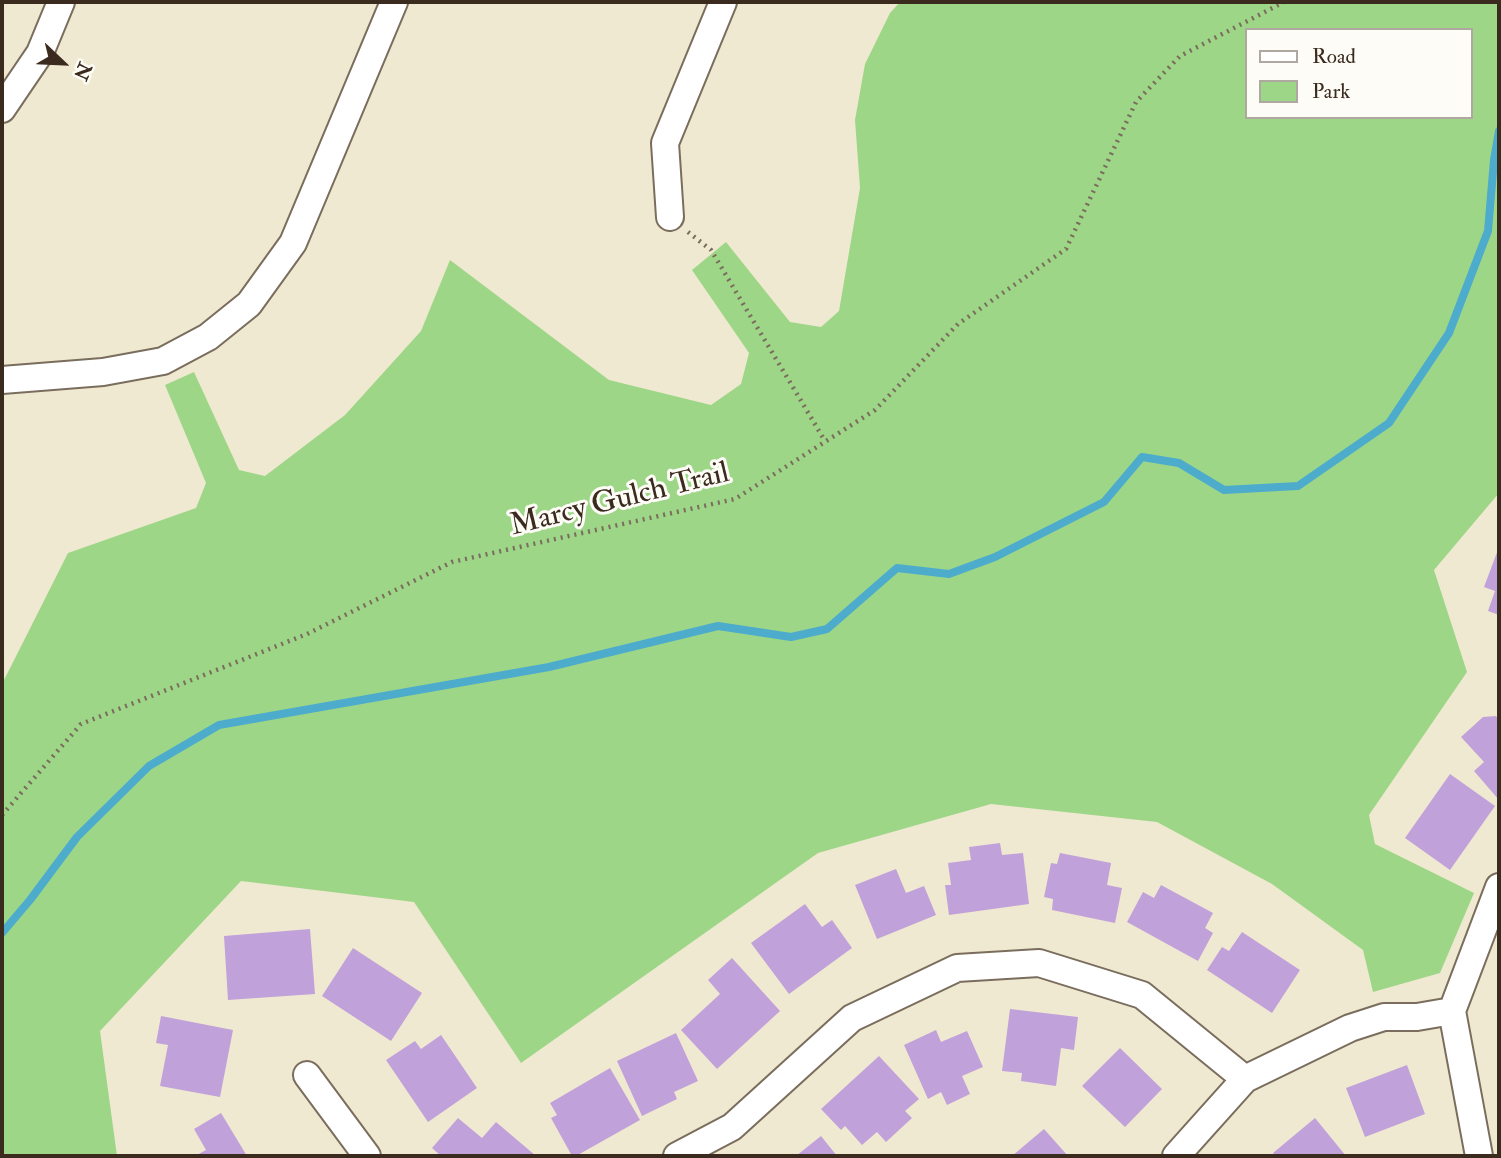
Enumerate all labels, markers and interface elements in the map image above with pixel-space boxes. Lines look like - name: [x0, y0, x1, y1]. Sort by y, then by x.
- north arrow: [28, 28, 98, 98]
- legend: [1246, 28, 1473, 119]
- text: Road: [1312, 43, 1356, 70]
- text: N: [68, 59, 97, 84]
- text: Park: [1312, 78, 1350, 105]
- street label: Marcy Gulch Trail: [507, 456, 733, 546]

